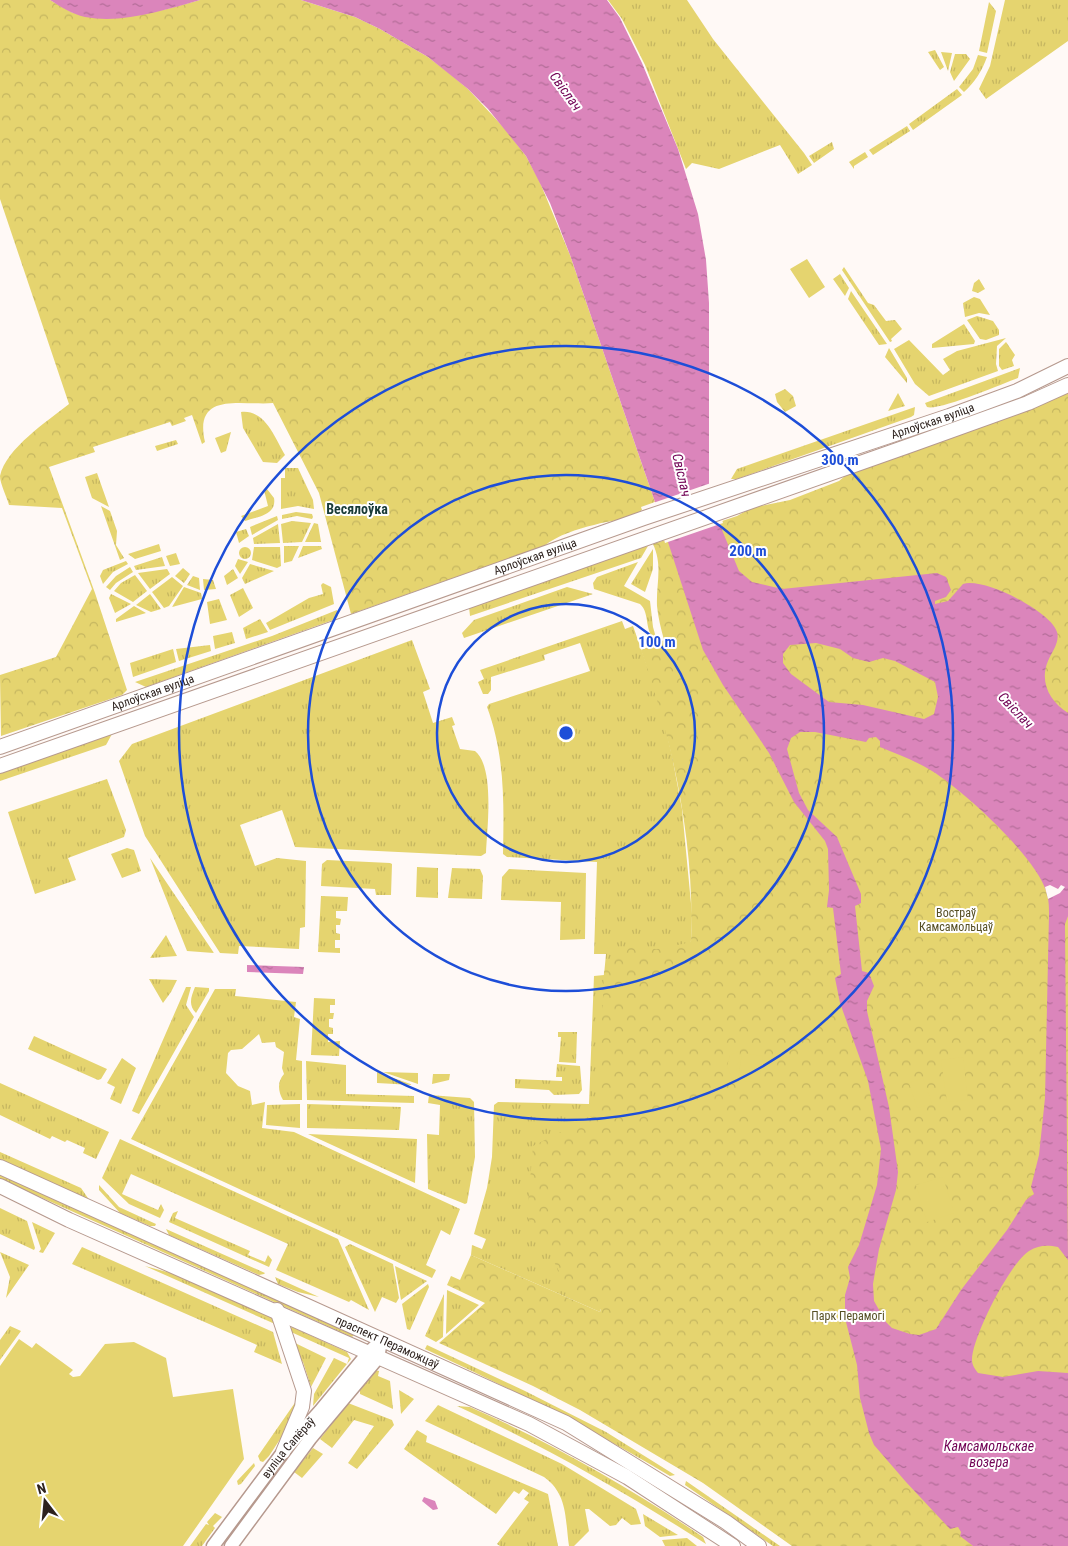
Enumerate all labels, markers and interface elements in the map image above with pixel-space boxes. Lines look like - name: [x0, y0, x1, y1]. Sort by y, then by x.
- water label: Свіслач: [547, 69, 586, 114]
- street label: Арлоўская вуліца: [889, 400, 976, 442]
- text: 300 m: [821, 451, 859, 469]
- water label: Свіслач: [669, 452, 695, 499]
- district label: Весялоўка: [326, 501, 388, 517]
- street label: Арлоўская вуліца: [492, 535, 579, 578]
- text: 200 m: [729, 542, 767, 560]
- text: 100 m: [638, 633, 676, 651]
- street label: Арлоўская вуліца: [109, 671, 196, 714]
- water label: Свіслач: [995, 689, 1037, 732]
- centre of rings: [557, 724, 575, 742]
- park label: Востраў Камсамольцаў: [919, 906, 993, 934]
- park label: Парк Перамогі: [811, 1309, 885, 1323]
- street label: праспект Пераможцаў: [333, 1313, 441, 1372]
- street label: вуліца Сапёраў: [259, 1414, 318, 1481]
- water label: Камсамольскае возера: [944, 1438, 1034, 1470]
- north arrow: [20, 1476, 70, 1526]
- text: N: [35, 1480, 48, 1497]

